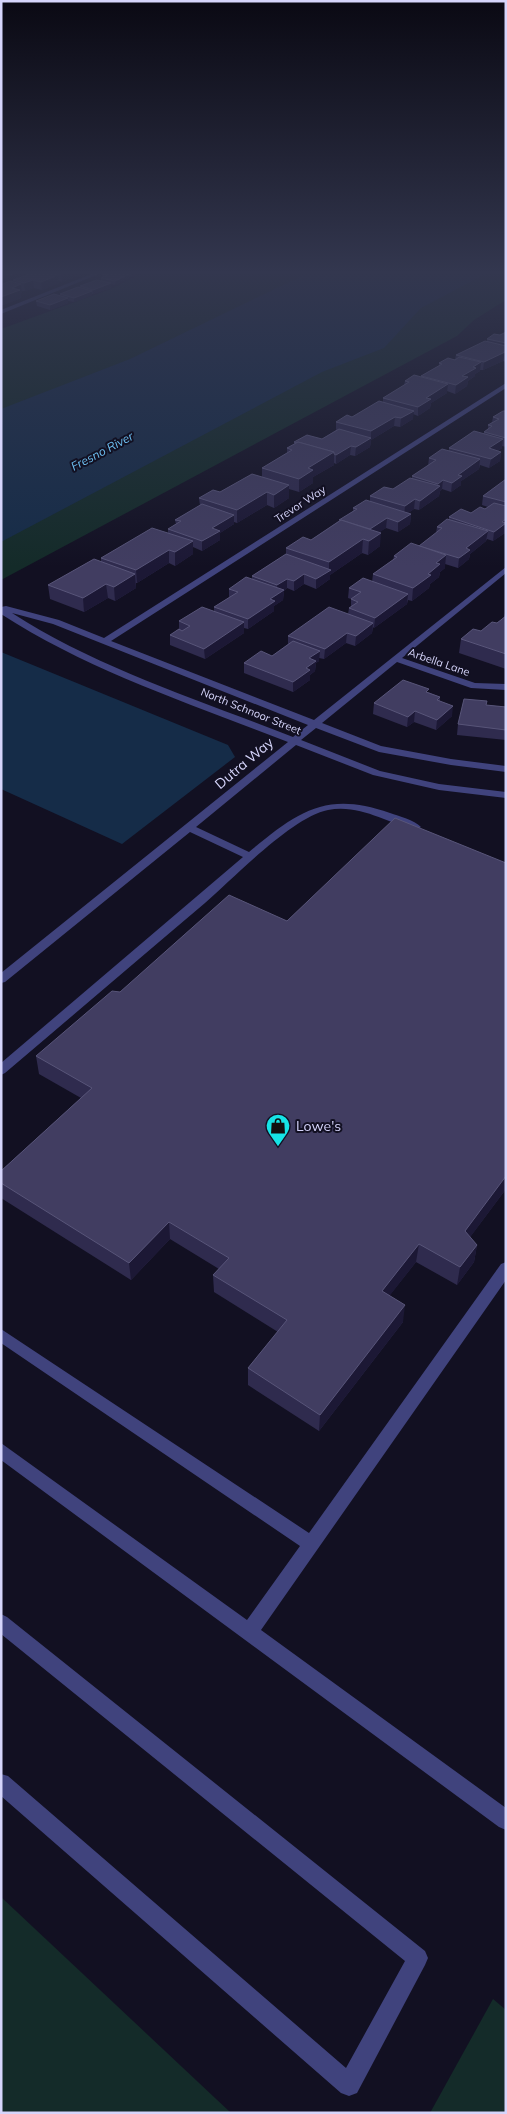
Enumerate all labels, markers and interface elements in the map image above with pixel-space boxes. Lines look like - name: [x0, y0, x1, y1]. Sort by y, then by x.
- water label: Fresno River: [68, 428, 136, 474]
- street label: Trevor Way: [272, 482, 328, 526]
- street label: Arbella Lane: [406, 645, 472, 679]
- street label: North Schnoor Street: [199, 684, 303, 738]
- street label: Dutra Way: [211, 733, 277, 793]
- shop icon: Lowe's: [265, 1113, 291, 1147]
- place label: Lowe's: [296, 1117, 341, 1135]

